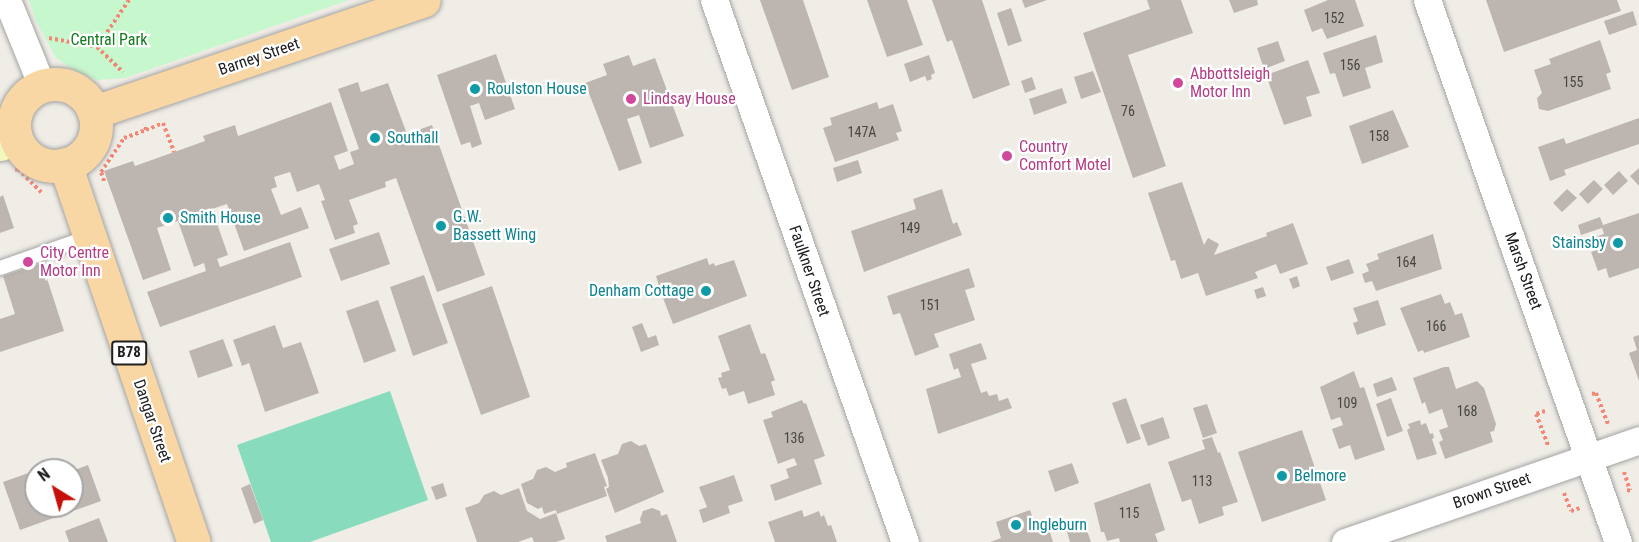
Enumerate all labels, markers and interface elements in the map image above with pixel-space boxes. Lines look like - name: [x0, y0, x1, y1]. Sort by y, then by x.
- house number: 152: [1324, 10, 1344, 26]
- park label: Central Park: [70, 30, 148, 50]
- street label: Barney Street: [216, 34, 302, 80]
- house number: 156: [1340, 57, 1360, 73]
- place label: Abbottsleigh Motor Inn: [1190, 64, 1270, 102]
- house number: 155: [1563, 74, 1583, 90]
- marker: Abbottsleigh Motor Inn: [1171, 76, 1185, 90]
- place label: Roulston House: [487, 79, 587, 99]
- marker: Roulston House: [468, 82, 482, 96]
- place label: Lindsay House: [643, 89, 736, 109]
- marker: Lindsay House: [624, 92, 638, 106]
- house number: 76: [1121, 103, 1135, 119]
- house number: 147A: [848, 124, 876, 140]
- place label: Southall: [387, 128, 439, 148]
- house number: 158: [1369, 128, 1389, 144]
- marker: Southall: [368, 131, 382, 145]
- place label: Country Comfort Motel: [1019, 137, 1111, 175]
- marker: Country Comfort Motel: [1000, 149, 1014, 163]
- place label: G.W. Bassett Wing: [453, 207, 536, 245]
- place label: Smith House: [180, 208, 261, 228]
- marker: Smith House: [161, 211, 175, 225]
- marker: G.W. Bassett Wing: [434, 219, 448, 233]
- house number: 149: [900, 220, 920, 236]
- street label: Faulkner Street: [784, 223, 834, 319]
- street label: Marsh Street: [1500, 230, 1546, 312]
- place label: Stainsby: [1552, 233, 1606, 253]
- marker: Stainsby: [1611, 236, 1625, 250]
- place label: City Centre Motor Inn: [40, 243, 109, 281]
- house number: 164: [1396, 254, 1416, 270]
- marker: City Centre Motor Inn: [21, 255, 35, 269]
- place label: Denham Cottage: [589, 281, 694, 301]
- marker: Denham Cottage: [699, 284, 713, 298]
- house number: 151: [920, 297, 940, 313]
- house number: 166: [1426, 318, 1446, 334]
- road number: B78: [111, 341, 147, 365]
- street label: Dangar Street: [129, 377, 175, 465]
- house number: 109: [1337, 395, 1357, 411]
- house number: 168: [1457, 403, 1477, 419]
- house number: 136: [784, 430, 804, 446]
- north arrow: [24, 458, 84, 518]
- text: N: [34, 464, 54, 485]
- place label: Belmore: [1294, 466, 1346, 486]
- marker: Belmore: [1275, 469, 1289, 483]
- street label: Brown Street: [1451, 469, 1533, 513]
- house number: 113: [1192, 473, 1212, 489]
- house number: 115: [1119, 505, 1139, 521]
- place label: Ingleburn: [1028, 515, 1087, 535]
- marker: Ingleburn: [1009, 518, 1023, 532]

